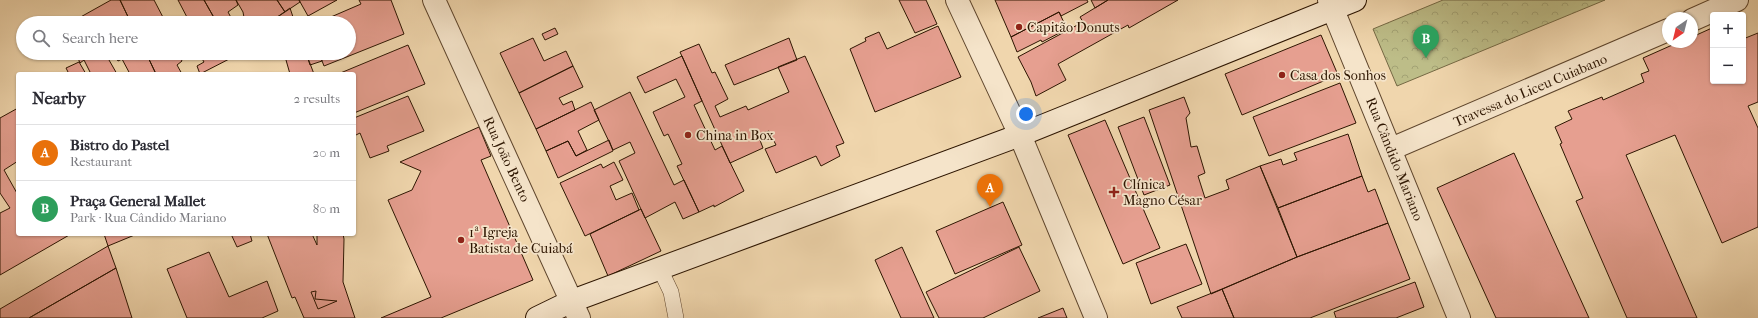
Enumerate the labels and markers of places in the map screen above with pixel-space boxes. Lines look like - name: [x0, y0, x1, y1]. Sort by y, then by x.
- place label: Capitão Donuts: [1027, 19, 1120, 36]
- marker: Capitão Donuts: [1014, 22, 1024, 32]
- pin: B: [1413, 25, 1439, 58]
- place label: Casa dos Sonhos: [1290, 67, 1386, 84]
- marker: Casa dos Sonhos: [1277, 70, 1287, 80]
- place label: China in Box: [696, 127, 774, 144]
- marker: China in Box: [683, 130, 693, 140]
- pin: A: [977, 174, 1003, 207]
- place label: Clínica Magno César: [1123, 176, 1202, 209]
- marker: Clínica Magno César: [1108, 186, 1120, 198]
- place label: 1ª Igreja Batista de Cuiabá: [469, 224, 573, 257]
- marker: 1ª Igreja Batista de Cuiabá: [456, 235, 466, 245]

